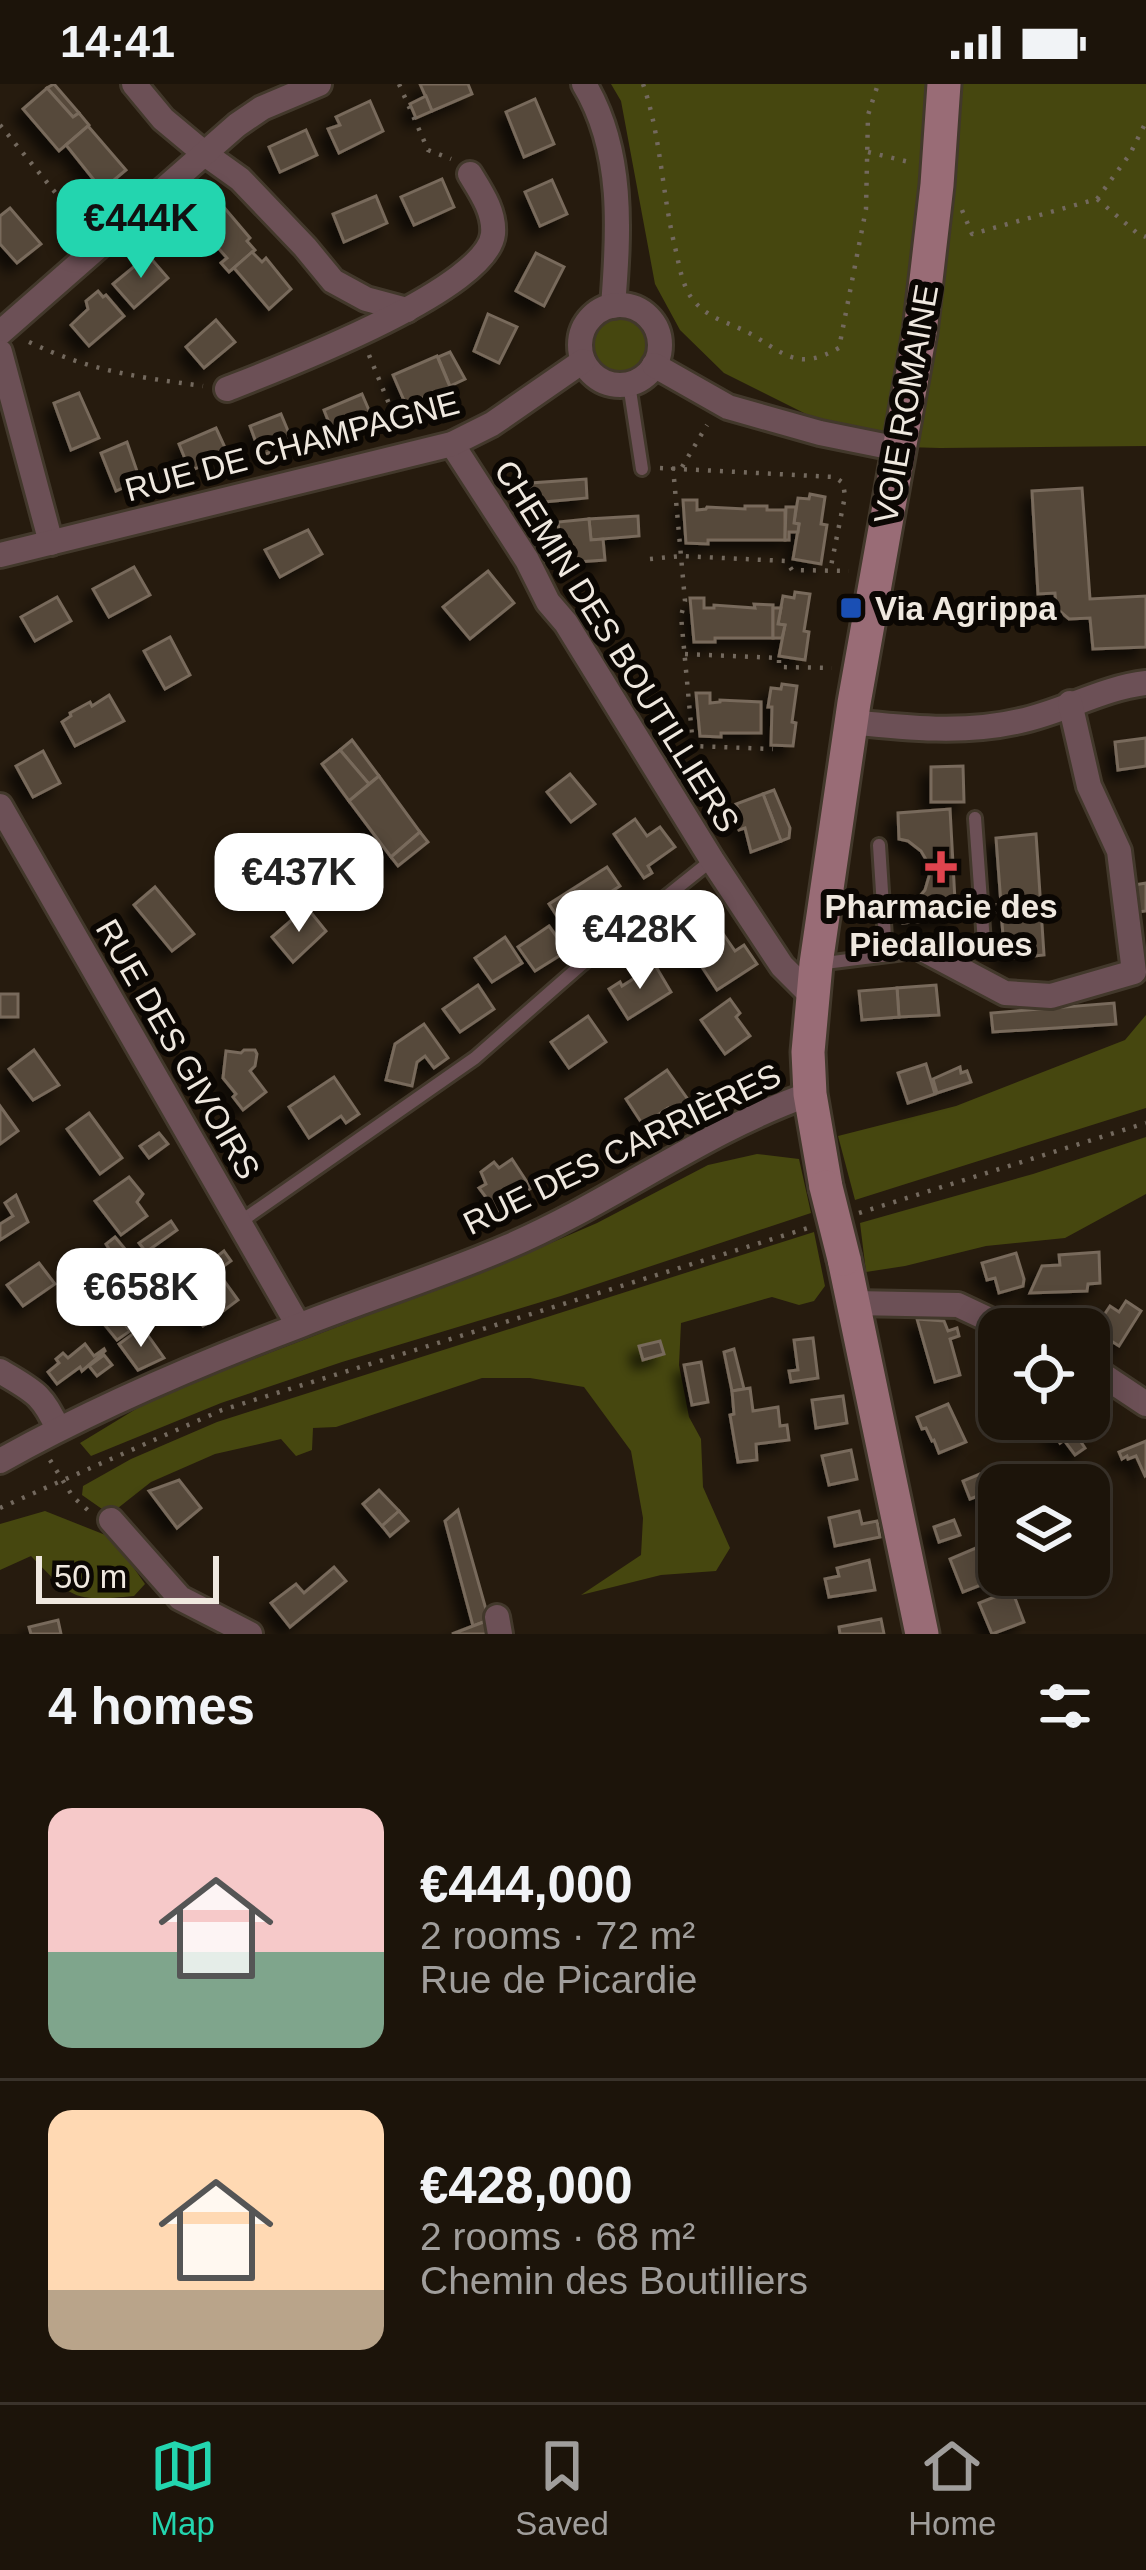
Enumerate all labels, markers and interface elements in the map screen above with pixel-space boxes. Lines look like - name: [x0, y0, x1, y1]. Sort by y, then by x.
- text: 14:41: [60, 16, 175, 67]
- pin: €444K: [57, 179, 225, 281]
- text: €444K: [84, 196, 198, 239]
- street label: VOIE ROMAINE: [867, 282, 945, 526]
- street label: RUE DE CHAMPAGNE: [121, 384, 463, 508]
- street label: CHEMIN DES BOUTILLIERS: [487, 453, 747, 839]
- place label: Via Agrippa: [875, 590, 1057, 627]
- marker: Via Agrippa: [838, 595, 864, 621]
- pin: €437K: [215, 833, 383, 935]
- text: €437K: [242, 850, 356, 893]
- marker: Pharmacie des Piedalloues: [928, 854, 954, 880]
- place label: Pharmacie des Piedalloues: [825, 888, 1057, 963]
- pin: €428K: [556, 890, 724, 992]
- text: €428K: [583, 907, 697, 950]
- street label: RUE DES GIVOIRS: [89, 913, 267, 1185]
- street label: RUE DES CARRIÈRES: [457, 1056, 787, 1242]
- pin: €658K: [57, 1248, 225, 1350]
- text: €658K: [84, 1265, 198, 1308]
- map controls: [978, 1308, 1110, 1596]
- button: locate: [978, 1308, 1110, 1440]
- button: layers: [978, 1464, 1110, 1596]
- scale bar: [36, 1550, 219, 1603]
- text: 50 m: [54, 1558, 127, 1595]
- icon: filters: [1032, 1673, 1098, 1739]
- text: 4 homes: [48, 1678, 255, 1735]
- icon: home: [144, 1856, 288, 2000]
- text: €444,000: [420, 1856, 633, 1913]
- text: 2 rooms · 72 m²: [420, 1914, 695, 1957]
- text: Rue de Picardie: [420, 1958, 698, 2001]
- text: €428,000: [420, 2157, 633, 2214]
- icon: home: [144, 2158, 288, 2302]
- text: 2 rooms · 68 m²: [420, 2215, 695, 2258]
- text: Chemin des Boutilliers: [420, 2259, 808, 2302]
- tab: Map: [150, 2433, 216, 2543]
- tab: Saved: [515, 2433, 609, 2543]
- tab: Home: [908, 2433, 996, 2543]

